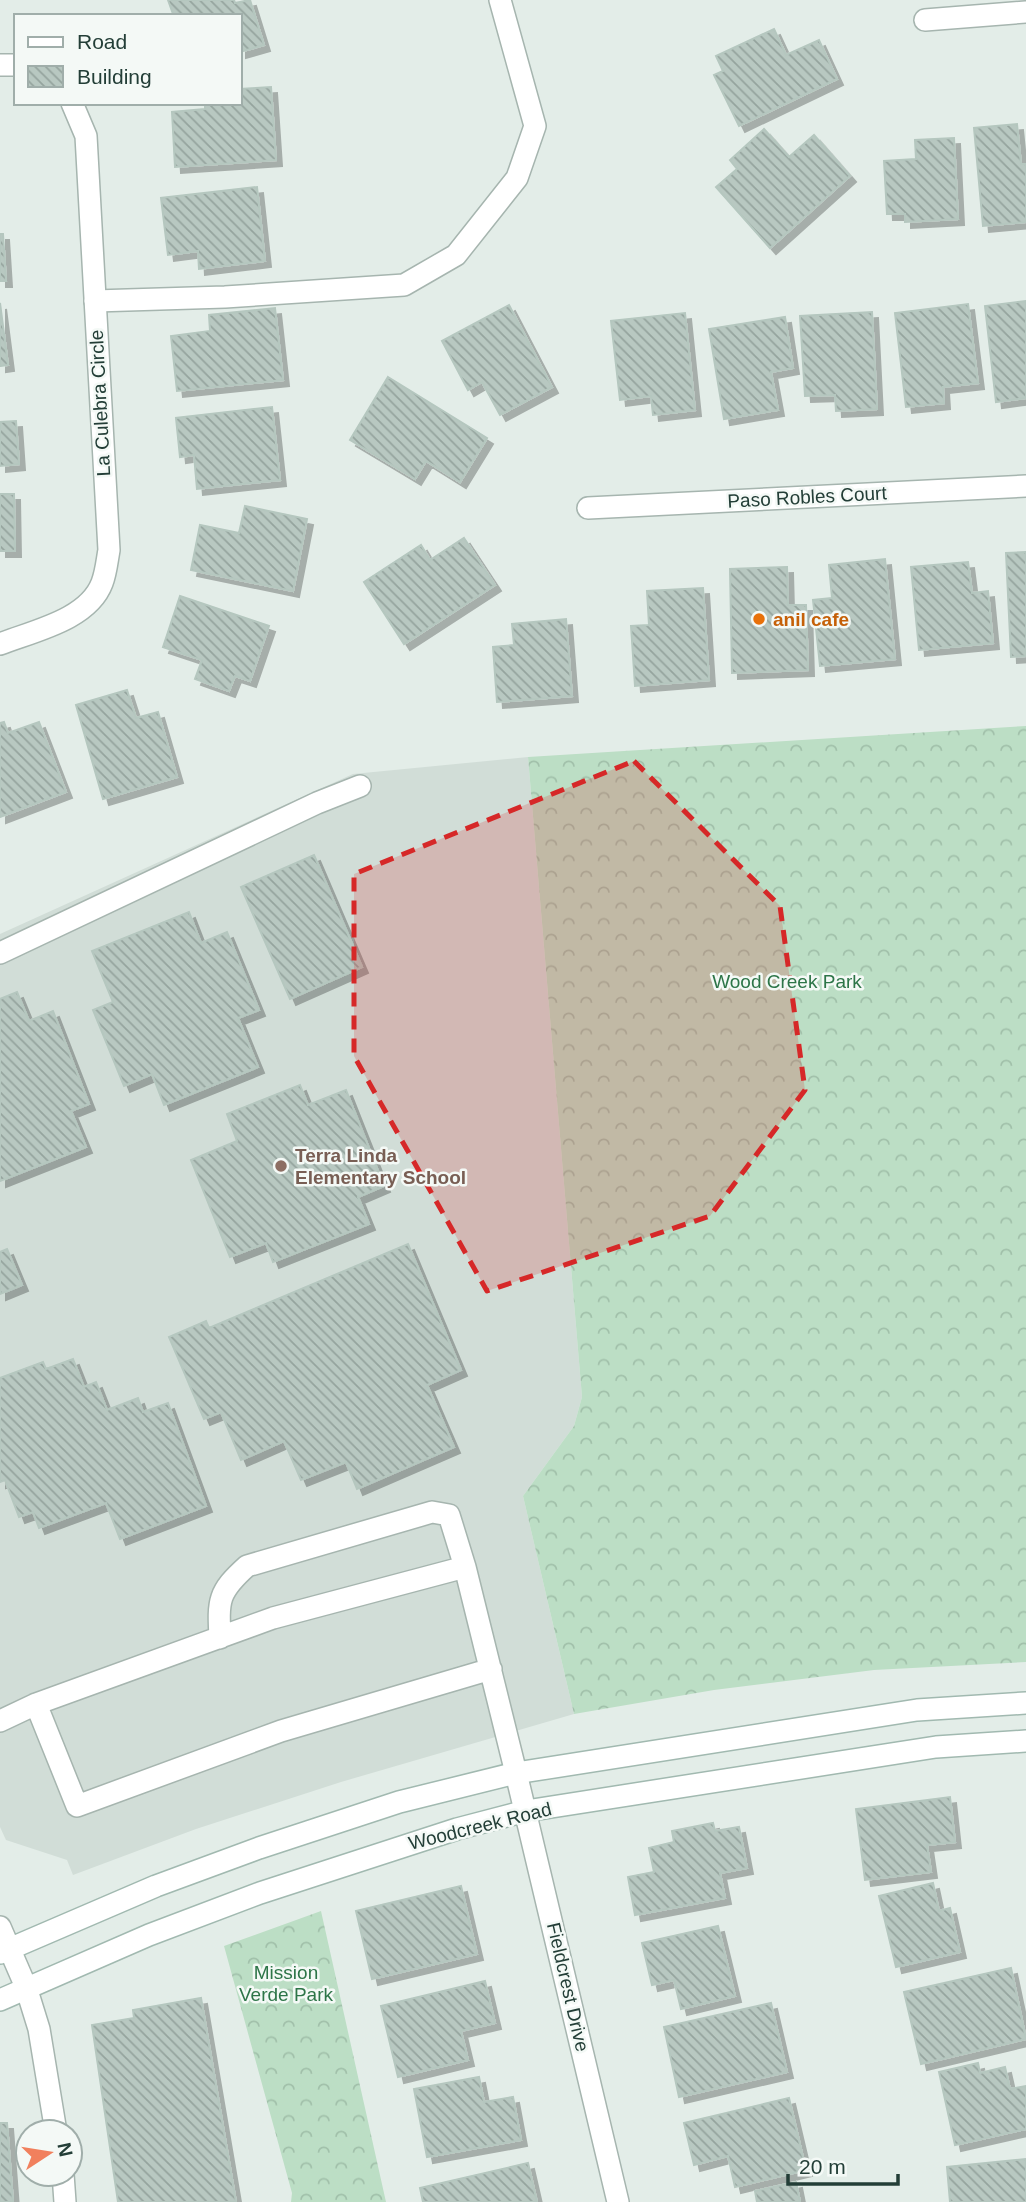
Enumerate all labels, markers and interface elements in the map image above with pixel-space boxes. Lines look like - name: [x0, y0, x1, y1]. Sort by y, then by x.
- legend: [14, 14, 242, 105]
- text: Road: [77, 30, 127, 53]
- text: Building: [77, 65, 152, 88]
- street label: La Culebra Circle: [86, 329, 114, 477]
- street label: Paso Robles Court: [727, 482, 888, 512]
- place label: anil cafe: [773, 609, 849, 630]
- marker: anil cafe: [751, 611, 767, 627]
- park label: Wood Creek Park: [712, 971, 862, 992]
- place label: Terra Linda Elementary School: [295, 1145, 466, 1188]
- marker: Terra Linda Elementary School: [273, 1158, 289, 1174]
- street label: Woodcreek Road: [406, 1798, 554, 1854]
- street label: Fieldcrest Drive: [543, 1920, 593, 2054]
- park label: Mission Verde Park: [239, 1962, 333, 2005]
- north arrow: [14, 2118, 84, 2188]
- text: N: [53, 2141, 77, 2158]
- scale bar: [788, 2142, 898, 2186]
- text: 20 m: [799, 2155, 846, 2178]

